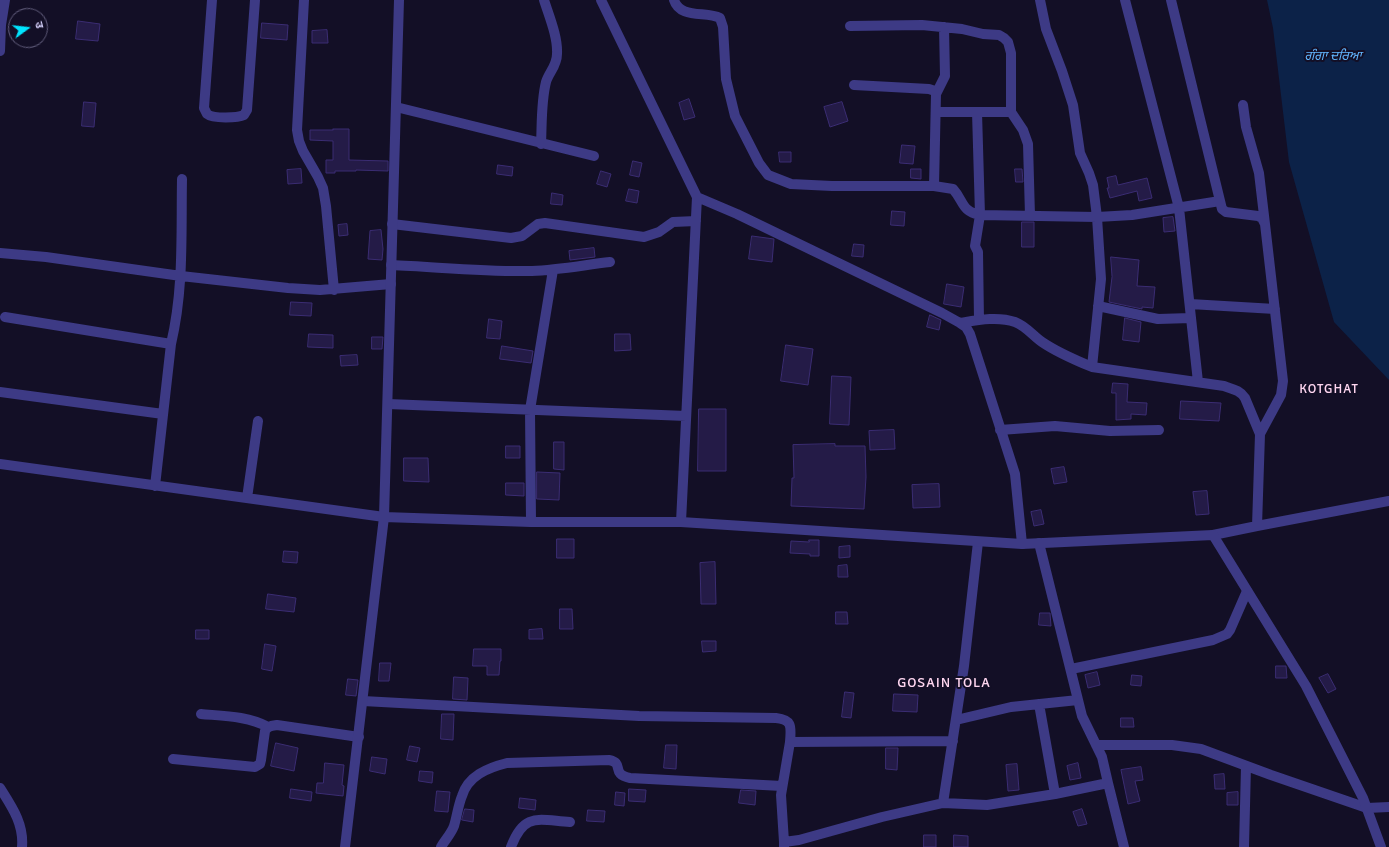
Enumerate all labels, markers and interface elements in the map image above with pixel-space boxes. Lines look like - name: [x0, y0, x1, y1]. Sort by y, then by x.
- north arrow: [8, 8, 48, 48]
- text: उ: [32, 20, 46, 30]
- water label: ਗੰਗਾ ਦਰਿਆ: [1304, 49, 1362, 65]
- district label: KOTGHAT: [1299, 382, 1359, 398]
- district label: GOSAIN TOLA: [897, 675, 991, 691]

